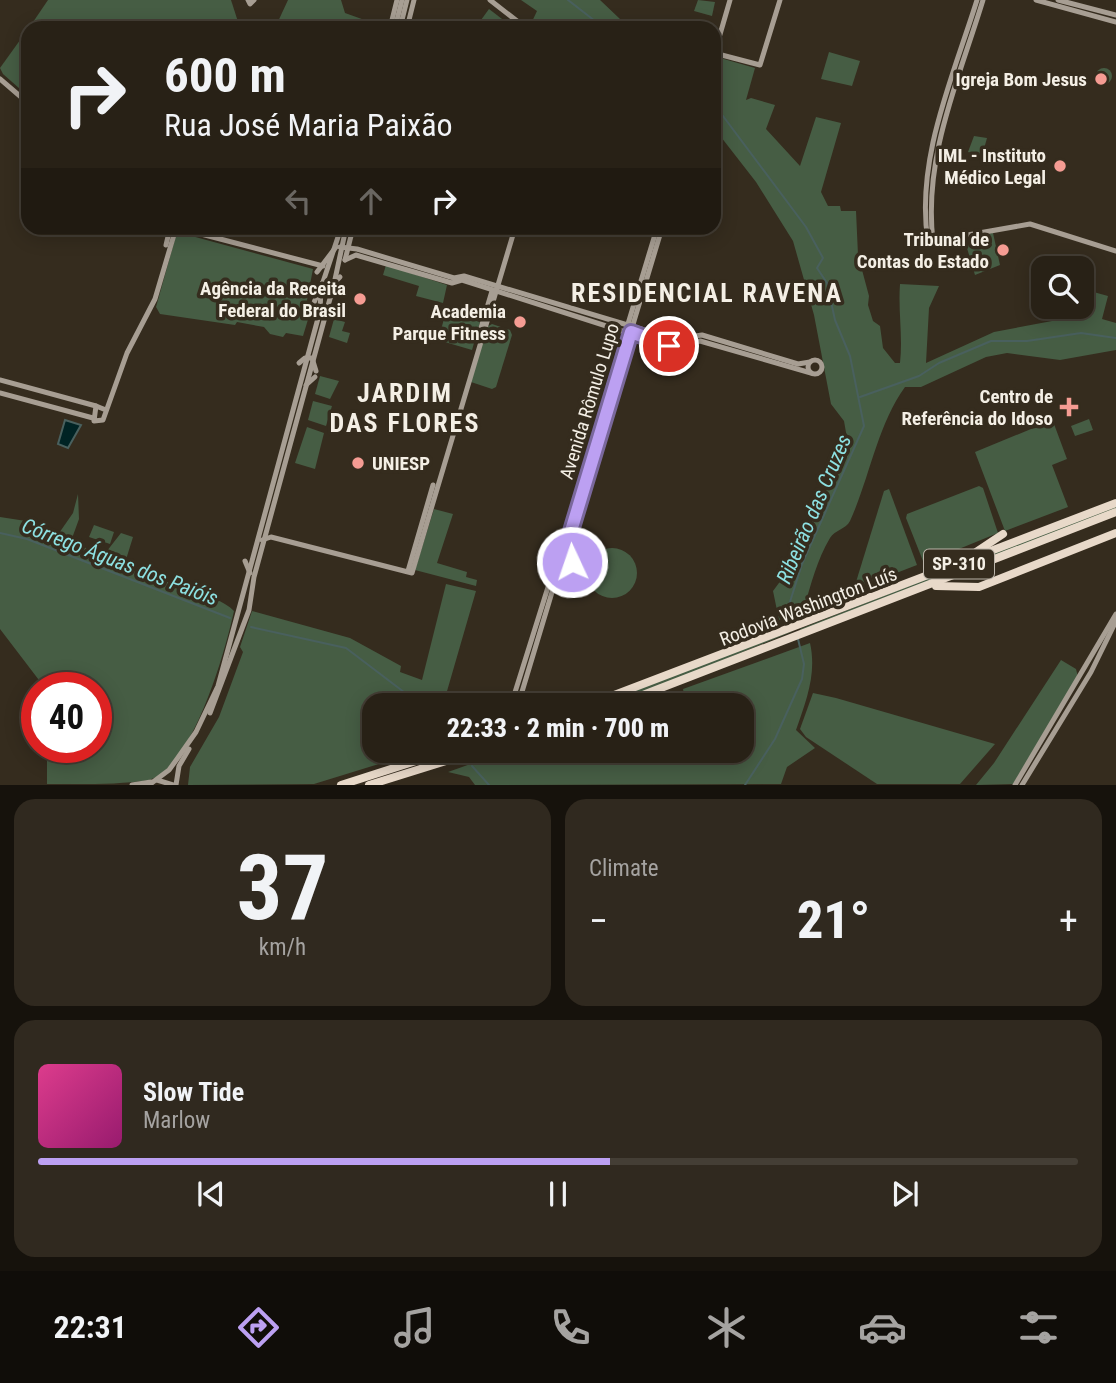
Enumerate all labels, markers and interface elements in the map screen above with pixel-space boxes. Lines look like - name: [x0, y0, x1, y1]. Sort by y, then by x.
- text: 600 m: [164, 47, 286, 104]
- icon: right: [49, 49, 140, 140]
- place label: Igreja Bom Jesus: [956, 68, 1087, 91]
- marker: Igreja Bom Jesus: [1093, 71, 1109, 87]
- text: Rua José Maria Paixão: [164, 106, 453, 144]
- place label: IML - Instituto Médico Legal: [938, 144, 1046, 189]
- marker: IML - Instituto Médico Legal: [1052, 158, 1068, 174]
- icon: left: [279, 182, 317, 220]
- icon: ahead: [352, 182, 390, 220]
- icon: right: [425, 182, 463, 220]
- place label: Tribunal de Contas do Estado: [857, 228, 989, 273]
- marker: Tribunal de Contas do Estado: [995, 242, 1011, 258]
- map controls: [1031, 256, 1094, 319]
- button: search: [1031, 256, 1094, 319]
- place label: Agência da Receita Federal do Brasil: [200, 277, 346, 322]
- district label: RESIDENCIAL RAVENA: [571, 278, 843, 308]
- marker: Agência da Receita Federal do Brasil: [352, 291, 368, 307]
- place label: Academia Parque Fitness: [393, 300, 506, 345]
- marker: Academia Parque Fitness: [512, 314, 528, 330]
- pin: [639, 316, 699, 376]
- street label: Avenida Rômulo Lupo: [555, 320, 624, 482]
- icon: arrive: [650, 327, 688, 365]
- district label: JARDIM DAS FLORES: [330, 378, 480, 438]
- place label: Centro de Referência do Idoso: [902, 385, 1053, 430]
- marker: Centro de Referência do Idoso: [1059, 397, 1079, 417]
- water label: Ribeirão das Cruzes: [772, 431, 856, 587]
- place label: UNIESP: [372, 452, 430, 475]
- marker: UNIESP: [350, 455, 366, 471]
- water label: Córrego Águas dos Paióis: [18, 513, 222, 611]
- position arrow: [535, 525, 609, 599]
- road number: SP-310: [924, 550, 994, 578]
- street label: Rodovia Washington Luís: [716, 562, 900, 651]
- speed limit sign: 40: [21, 672, 112, 763]
- text: 22:33 · 2 min · 700 m: [447, 713, 669, 743]
- text: 37: [237, 835, 328, 941]
- text: Climate: [589, 855, 659, 882]
- text: 21°: [797, 890, 870, 951]
- text: −: [589, 899, 608, 943]
- text: +: [1059, 899, 1078, 943]
- text: km/h: [259, 934, 306, 961]
- text: Slow Tide: [143, 1077, 244, 1107]
- text: Marlow: [143, 1107, 210, 1134]
- icon: previous: [192, 1175, 230, 1213]
- icon: pause: [539, 1175, 577, 1213]
- icon: next: [886, 1175, 924, 1213]
- icon: directions: [234, 1303, 283, 1352]
- icon: music: [390, 1303, 439, 1352]
- icon: phone: [546, 1303, 595, 1352]
- icon: climate: [702, 1303, 751, 1352]
- icon: car: [858, 1303, 907, 1352]
- icon: filters: [1014, 1303, 1063, 1352]
- text: 22:31: [53, 1308, 127, 1346]

